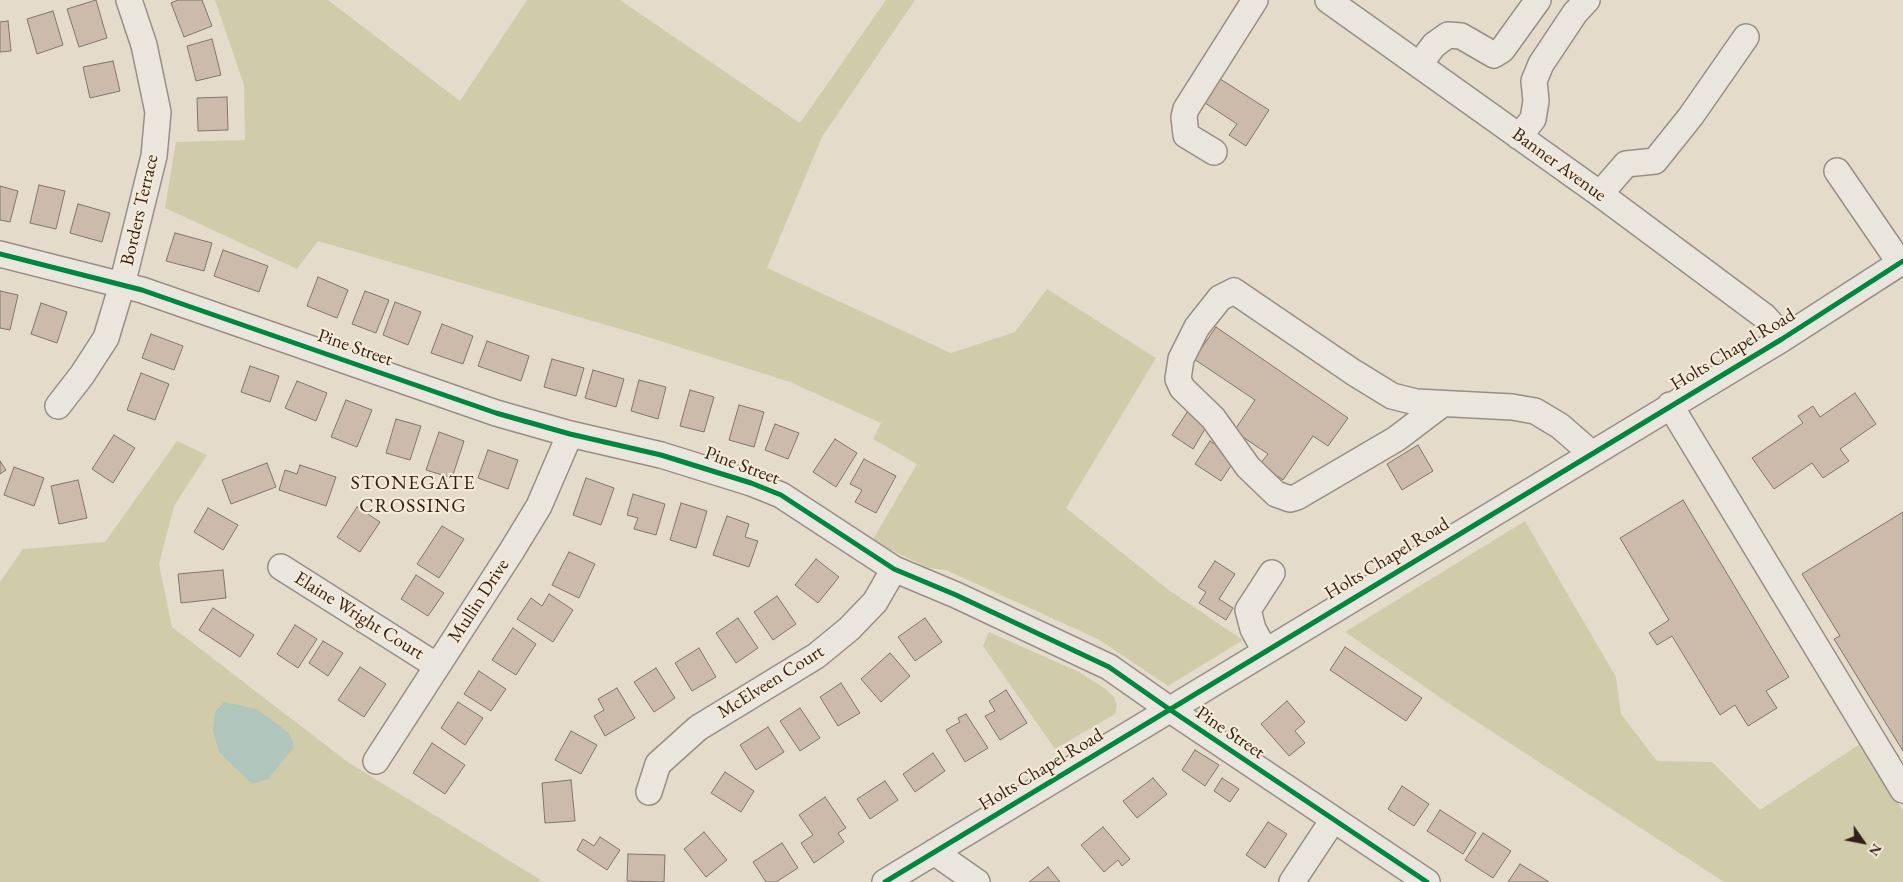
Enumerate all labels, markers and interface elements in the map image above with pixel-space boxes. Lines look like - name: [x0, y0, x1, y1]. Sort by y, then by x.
- street label: Banner Avenue: [1507, 123, 1611, 207]
- street label: Borders Terrace: [116, 152, 164, 268]
- street label: Holts Chapel Road: [1667, 304, 1799, 396]
- street label: Pine Street: [314, 325, 396, 371]
- street label: Pine Street: [701, 442, 783, 490]
- district label: STONEGATE CROSSING: [349, 472, 477, 519]
- street label: Holts Chapel Road: [1321, 513, 1453, 605]
- street label: Mullin Drive: [443, 555, 515, 647]
- street label: Elaine Wright Court: [290, 567, 428, 665]
- street label: McElveen Court: [714, 640, 828, 724]
- street label: Pine Street: [1191, 702, 1269, 764]
- street label: Holts Chapel Road: [975, 724, 1107, 816]
- north arrow: [1838, 817, 1888, 867]
- text: N: [1865, 841, 1886, 860]

